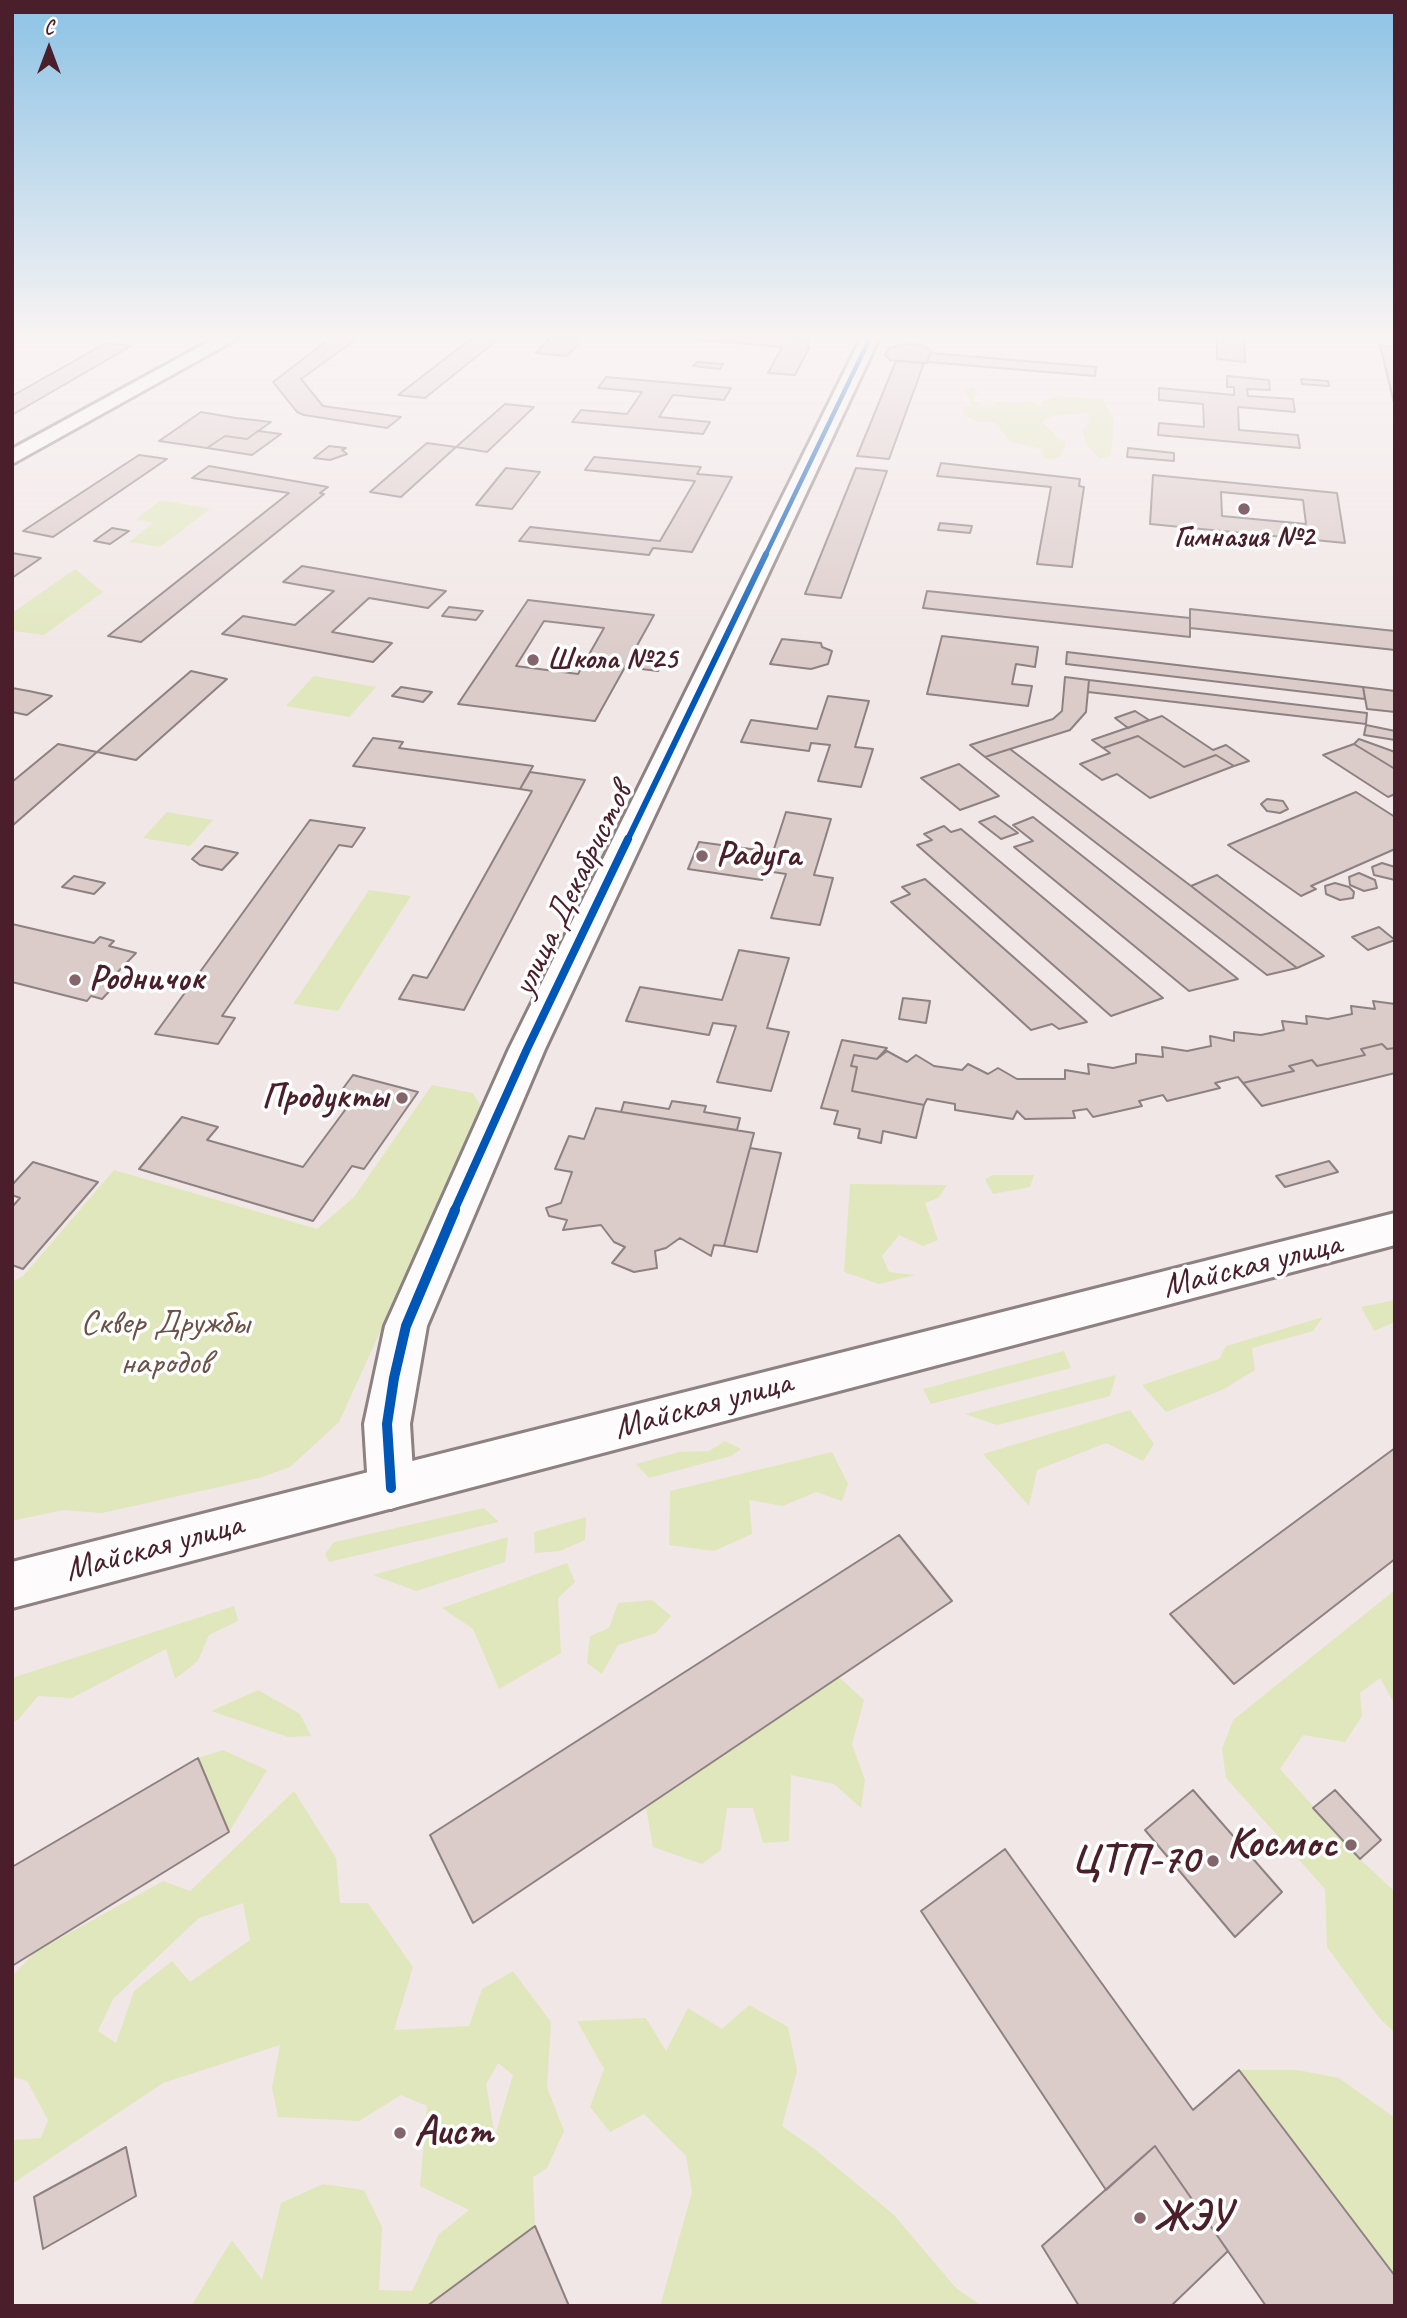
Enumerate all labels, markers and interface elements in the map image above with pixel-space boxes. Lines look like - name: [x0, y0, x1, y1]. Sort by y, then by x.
- north arrow: [14, 14, 84, 84]
- text: С: [44, 16, 54, 40]
- marker: Гимназия №2: [1236, 501, 1252, 517]
- place label: Гимназия №2: [1174, 520, 1314, 556]
- place label: Школа №25: [547, 642, 677, 678]
- marker: Школа №25: [525, 652, 541, 668]
- street label: улица Декабристов: [503, 777, 643, 1003]
- place label: Радуга: [716, 835, 801, 877]
- marker: Радуга: [694, 848, 710, 864]
- place label: Родничок: [89, 959, 203, 1001]
- marker: Родничок: [67, 972, 83, 988]
- place label: Продукты: [262, 1077, 388, 1119]
- marker: Продукты: [394, 1090, 410, 1106]
- street label: Майская улица: [1159, 1224, 1345, 1308]
- park label: Сквер Дружбы народов: [81, 1303, 249, 1385]
- street label: Майская улица: [610, 1362, 796, 1450]
- street label: Майская улица: [61, 1504, 247, 1592]
- place label: Космос: [1227, 1820, 1337, 1870]
- place label: ЦТП-70: [1071, 1836, 1199, 1886]
- marker: Космос: [1343, 1837, 1359, 1853]
- marker: ЦТП-70: [1205, 1853, 1221, 1869]
- place label: Аист: [414, 2108, 493, 2158]
- marker: Аист: [392, 2125, 408, 2141]
- place label: ЖЭУ: [1154, 2193, 1231, 2243]
- marker: ЖЭУ: [1132, 2210, 1148, 2226]

